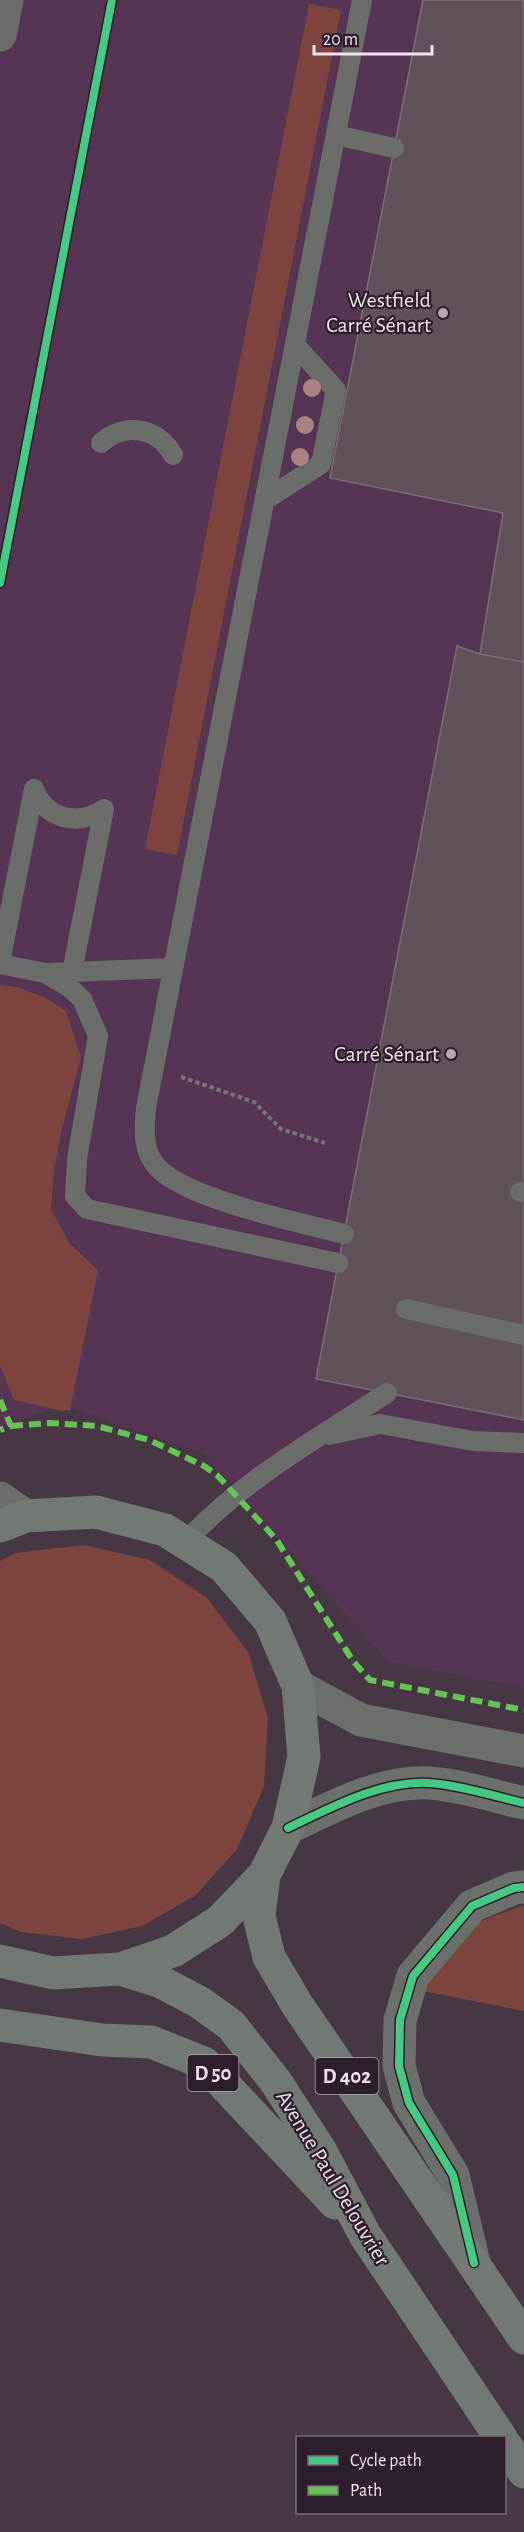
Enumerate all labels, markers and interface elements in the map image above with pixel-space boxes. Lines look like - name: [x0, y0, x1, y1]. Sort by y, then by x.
- scale bar: [314, 18, 432, 56]
- text: 20 m: [323, 31, 358, 49]
- place label: Westfield Carré Sénart: [326, 289, 431, 336]
- marker: Westfield Carré Sénart: [436, 306, 450, 320]
- place label: Carré Sénart: [334, 1043, 439, 1065]
- marker: Carré Sénart: [444, 1047, 458, 1061]
- road number: D 50: [188, 2055, 238, 2091]
- road number: D 402: [316, 2058, 378, 2094]
- street label: Avenue Paul Delouvrier: [272, 2087, 394, 2269]
- legend: [296, 2436, 506, 2514]
- text: Cycle path: [350, 2452, 422, 2470]
- text: Path: [350, 2482, 382, 2500]

